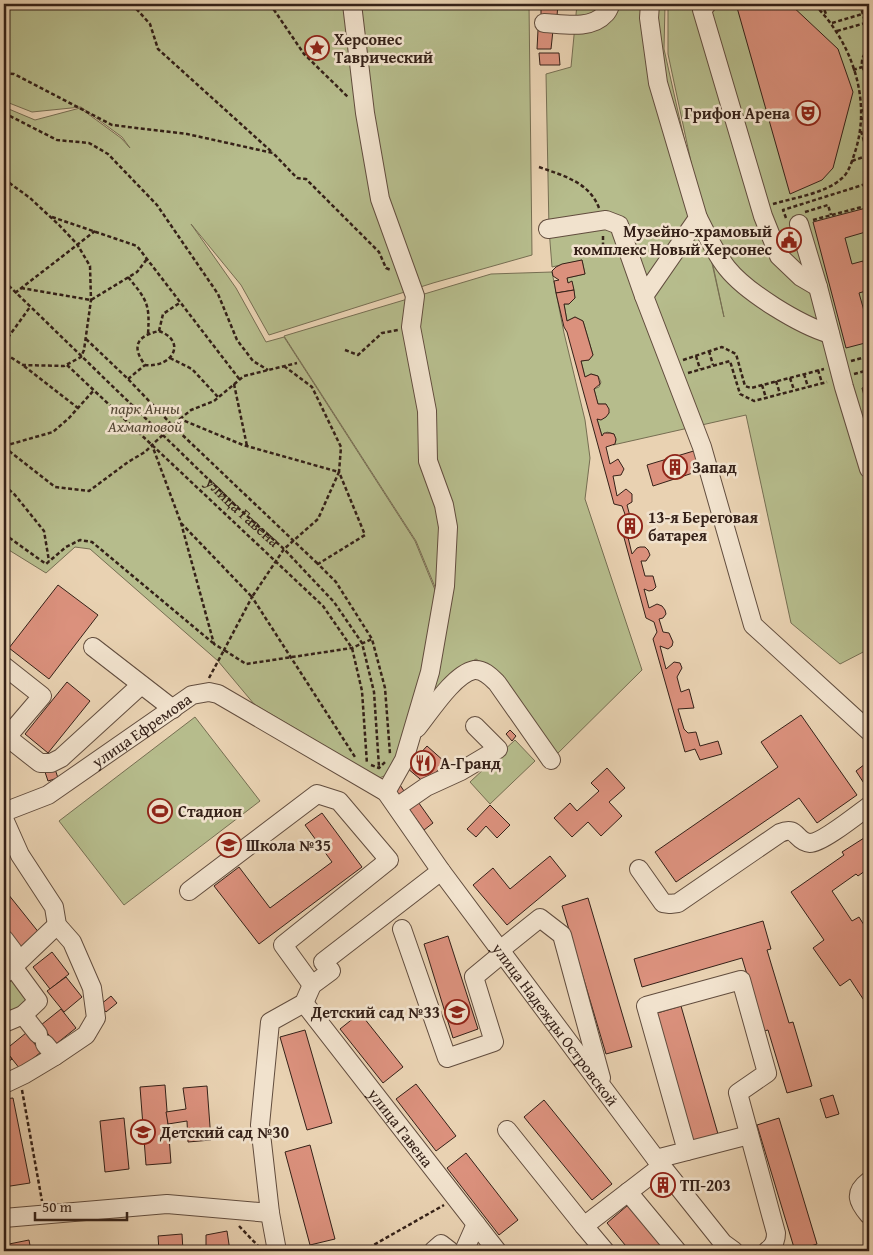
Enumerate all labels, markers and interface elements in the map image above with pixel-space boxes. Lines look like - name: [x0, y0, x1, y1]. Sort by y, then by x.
- place label: Херсонес Таврический: [334, 27, 433, 69]
- place icon: Херсонес Таврический: [304, 35, 330, 61]
- theatre icon: Грифон Арена: [795, 100, 821, 126]
- place label: Грифон Арена: [684, 101, 791, 125]
- place label: Музейно-храмовый комплекс Новый Херсонес: [573, 219, 773, 261]
- public building icon: Музейно-храмовый комплекс Новый Херсонес: [776, 227, 802, 253]
- park label: парк Анны Ахматовой: [107, 396, 182, 438]
- building icon: Запад: [662, 454, 688, 480]
- place label: Запад: [692, 455, 737, 479]
- street label: улица Гавена: [199, 470, 286, 553]
- place label: 13-я Береговая батарея: [648, 505, 758, 547]
- building icon: 13-я Береговая батарея: [617, 513, 643, 539]
- street label: улица Ефремова: [86, 687, 197, 774]
- restaurant icon: А-Гранд: [410, 750, 436, 776]
- place label: А-Гранд: [440, 751, 501, 775]
- sports icon: Стадион: [147, 798, 173, 824]
- place label: Стадион: [178, 799, 242, 823]
- school or university icon: Школа №35: [216, 832, 242, 858]
- place label: Школа №35: [246, 833, 331, 857]
- street label: улица Надежды Островской: [486, 937, 625, 1111]
- school or university icon: Детский сад №33: [444, 999, 470, 1025]
- place label: Детский сад №33: [310, 1000, 440, 1024]
- street label: улица Гавена: [362, 1082, 440, 1173]
- school or university icon: Детский сад №30: [130, 1119, 156, 1145]
- place label: Детский сад №30: [159, 1120, 289, 1144]
- building icon: ТП-203: [650, 1172, 676, 1198]
- place label: ТП-203: [680, 1173, 731, 1197]
- scale bar: [35, 1190, 128, 1222]
- text: 50 m: [42, 1196, 73, 1217]

